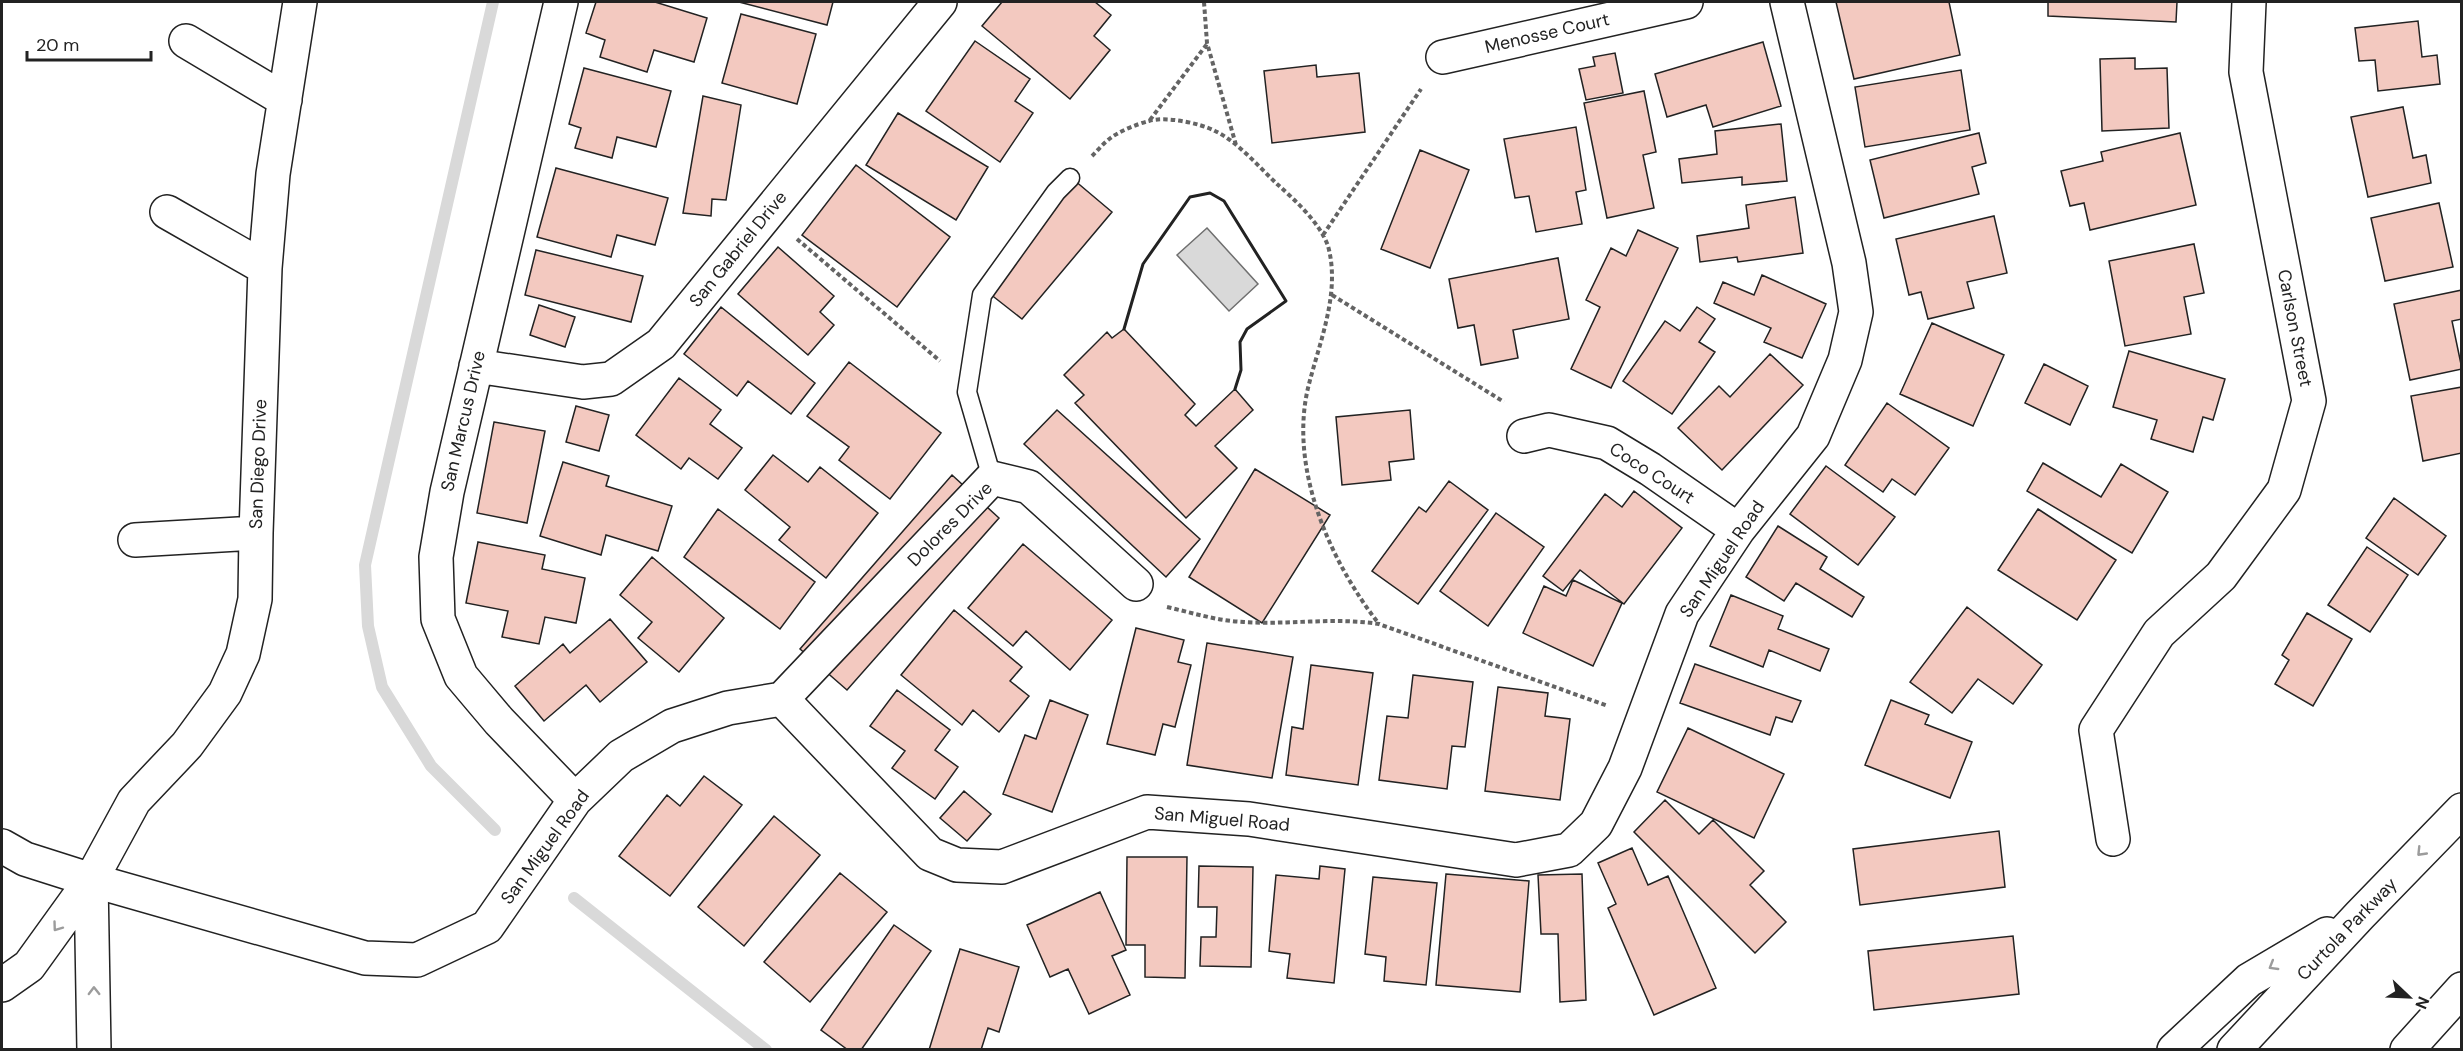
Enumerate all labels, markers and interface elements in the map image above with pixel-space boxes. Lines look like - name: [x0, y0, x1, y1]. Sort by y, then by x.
- street label: Menosse Court: [1482, 7, 1612, 59]
- scale bar: [27, 24, 152, 62]
- text: 20 m: [36, 33, 79, 57]
- street label: San Gabriel Drive: [684, 186, 792, 312]
- street label: Carlson Street: [2272, 267, 2318, 389]
- street label: San Marcus Drive: [435, 348, 491, 494]
- street label: San Diego Drive: [244, 399, 272, 529]
- street label: Coco Court: [1605, 437, 1699, 509]
- street label: Dolores Drive: [902, 476, 998, 572]
- street label: San Miguel Road: [1674, 496, 1770, 622]
- street label: San Miguel Road: [495, 785, 595, 909]
- street label: San Miguel Road: [1153, 801, 1291, 837]
- one-way arrow: [2417, 845, 2428, 856]
- street label: Curtola Parkway: [2292, 872, 2402, 986]
- one-way arrow: [53, 921, 64, 932]
- one-way arrow: [2269, 959, 2279, 970]
- north arrow: [2379, 967, 2439, 1027]
- one-way arrow: [88, 987, 100, 996]
- text: N: [2410, 993, 2434, 1012]

